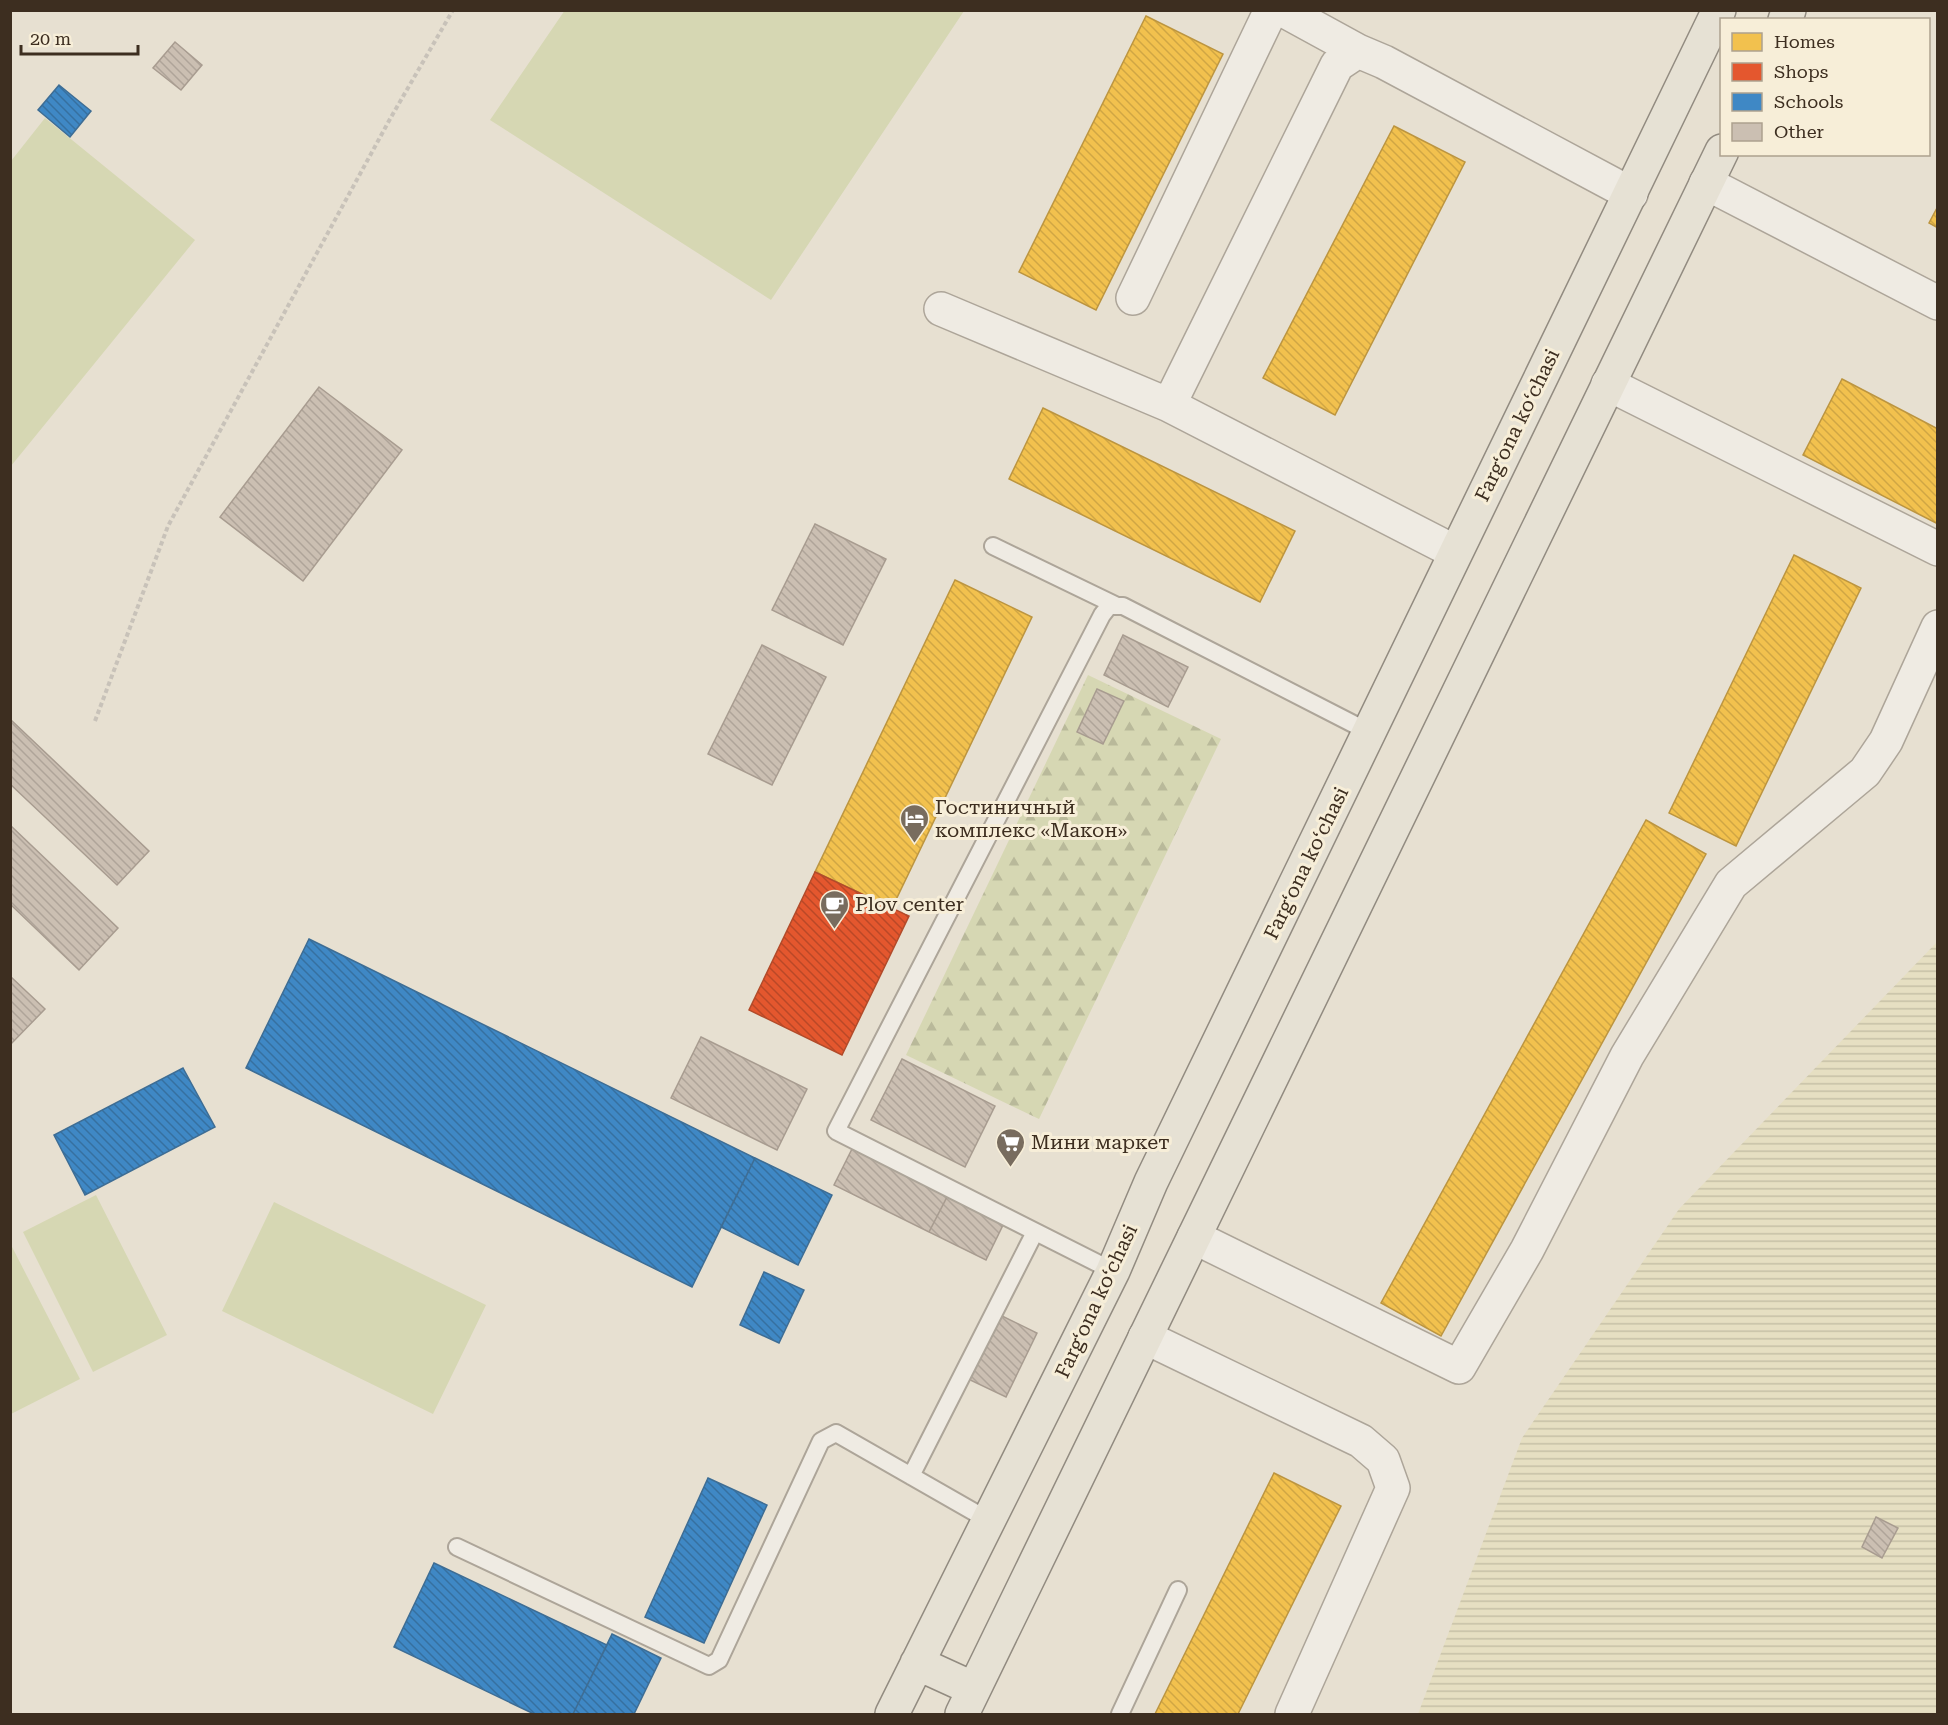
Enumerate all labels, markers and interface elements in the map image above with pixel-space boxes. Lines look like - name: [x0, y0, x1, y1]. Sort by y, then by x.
- scale bar: [21, 18, 138, 56]
- legend: [1720, 18, 1930, 156]
- text: 20 m: [30, 28, 71, 49]
- text: Homes: [1774, 31, 1835, 52]
- text: Shops: [1774, 61, 1828, 82]
- text: Schools: [1774, 91, 1843, 112]
- text: Other: [1774, 121, 1824, 142]
- street label: Fargʻona koʻchasi: [1470, 345, 1564, 505]
- street label: Fargʻona koʻchasi: [1259, 783, 1353, 943]
- place label: Гостиничный комплекс «Макон»: [935, 795, 1127, 842]
- hotel icon: Гостиничный комплекс «Макон»: [898, 802, 930, 844]
- cafe icon: Plov center: [818, 888, 850, 930]
- place label: Plov center: [855, 892, 964, 916]
- supermarket icon: Мини маркет: [994, 1126, 1026, 1168]
- place label: Мини маркет: [1031, 1130, 1169, 1154]
- street label: Fargʻona koʻchasi: [1050, 1220, 1142, 1382]

